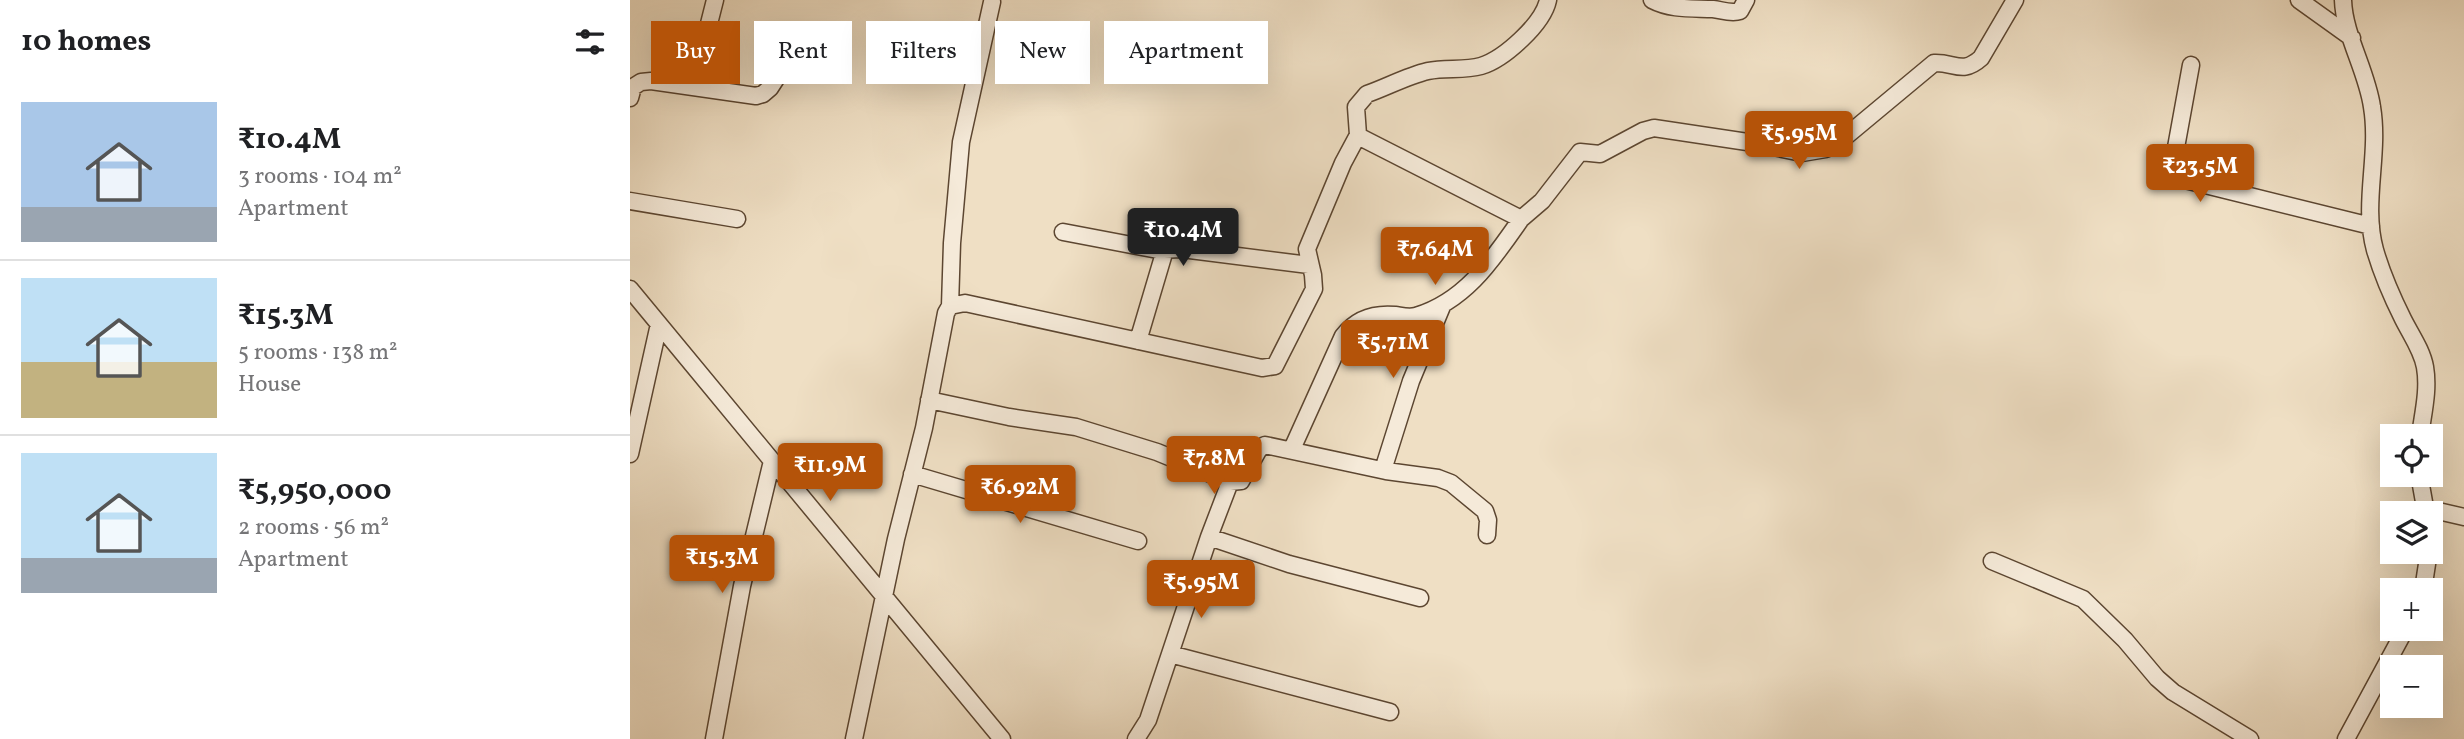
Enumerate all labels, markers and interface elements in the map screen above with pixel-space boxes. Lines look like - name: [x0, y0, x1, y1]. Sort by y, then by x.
- text: 10 homes: [21, 21, 151, 63]
- chip: Buy: [651, 21, 740, 84]
- chip: Rent: [754, 21, 852, 84]
- chip: Filters: [866, 21, 981, 84]
- chip: New: [995, 21, 1090, 84]
- chip: Apartment: [1104, 21, 1268, 84]
- icon: filters: [571, 23, 609, 61]
- pin: ₹5.95M: [1742, 111, 1856, 171]
- text: ₹5.95M: [1761, 118, 1837, 150]
- text: ₹10.4M: [238, 119, 341, 161]
- icon: home: [77, 130, 161, 214]
- pin: ₹23.5M: [2143, 144, 2257, 204]
- text: ₹23.5M: [2162, 151, 2238, 183]
- text: 3 rooms · 104 m²: [238, 161, 402, 193]
- text: Apartment: [238, 193, 349, 225]
- pin: ₹10.4M: [1126, 208, 1240, 268]
- text: ₹10.4M: [1144, 215, 1222, 247]
- pin: ₹7.64M: [1378, 228, 1492, 287]
- text: ₹7.64M: [1397, 234, 1473, 266]
- text: ₹15.3M: [238, 295, 333, 337]
- icon: home: [77, 306, 161, 390]
- pin: ₹5.71M: [1336, 320, 1450, 380]
- text: ₹5.71M: [1357, 327, 1429, 359]
- text: 5 rooms · 138 m²: [238, 337, 398, 369]
- text: House: [238, 369, 301, 401]
- map controls: [2380, 424, 2443, 718]
- button: locate: [2380, 424, 2443, 487]
- pin: ₹7.8M: [1165, 436, 1263, 496]
- text: ₹7.8M: [1183, 443, 1245, 475]
- pin: ₹11.9M: [773, 444, 887, 503]
- text: ₹11.9M: [794, 450, 866, 482]
- pin: ₹6.92M: [963, 466, 1077, 525]
- text: ₹5,950,000: [238, 470, 391, 512]
- text: ₹6.92M: [981, 472, 1059, 504]
- icon: home: [77, 481, 161, 565]
- button: layers: [2380, 501, 2443, 564]
- text: 2 rooms · 56 m²: [238, 512, 389, 544]
- pin: ₹15.3M: [665, 536, 779, 595]
- text: ₹15.3M: [685, 542, 759, 574]
- text: Apartment: [238, 544, 349, 576]
- pin: ₹5.95M: [1144, 560, 1258, 620]
- text: ₹5.95M: [1163, 567, 1239, 599]
- button: +: [2380, 578, 2443, 641]
- button: −: [2380, 655, 2443, 718]

